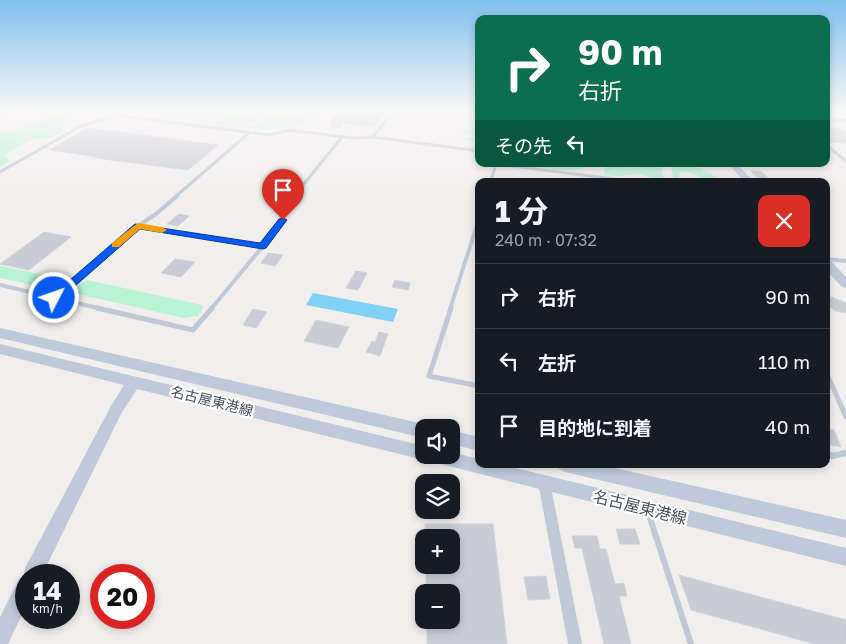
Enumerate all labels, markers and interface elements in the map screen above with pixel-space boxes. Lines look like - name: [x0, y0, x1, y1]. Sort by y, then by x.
- text: 90 m: [578, 31, 662, 73]
- icon: right: [495, 35, 560, 100]
- text: 右折: [578, 77, 622, 104]
- icon: left: [562, 130, 590, 158]
- text: その先: [495, 134, 552, 157]
- pin: [262, 169, 304, 220]
- icon: arrive: [269, 176, 297, 204]
- text: 1 分: [495, 193, 548, 229]
- button: close: [758, 195, 810, 247]
- text: 240 m · 07:32: [495, 230, 597, 250]
- position arrow: [27, 271, 79, 323]
- icon: right: [495, 282, 523, 310]
- text: 90 m: [765, 285, 810, 308]
- text: 右折: [538, 286, 576, 309]
- icon: left: [495, 347, 523, 375]
- text: 110 m: [758, 350, 810, 373]
- text: 左折: [538, 351, 576, 374]
- street label: 名古屋東港線: [169, 382, 255, 419]
- icon: arrive: [495, 412, 523, 440]
- text: 40 m: [765, 415, 810, 438]
- text: 目的地に到着: [538, 416, 652, 439]
- map controls: [415, 419, 460, 629]
- button: sound: [415, 419, 460, 464]
- button: layers: [415, 474, 460, 519]
- street label: 名古屋東港線: [591, 486, 689, 528]
- button: +: [415, 529, 460, 574]
- speed limit sign: 20: [90, 564, 155, 629]
- text: 14: [33, 575, 62, 606]
- button: −: [415, 584, 460, 629]
- text: km/h: [32, 601, 63, 616]

